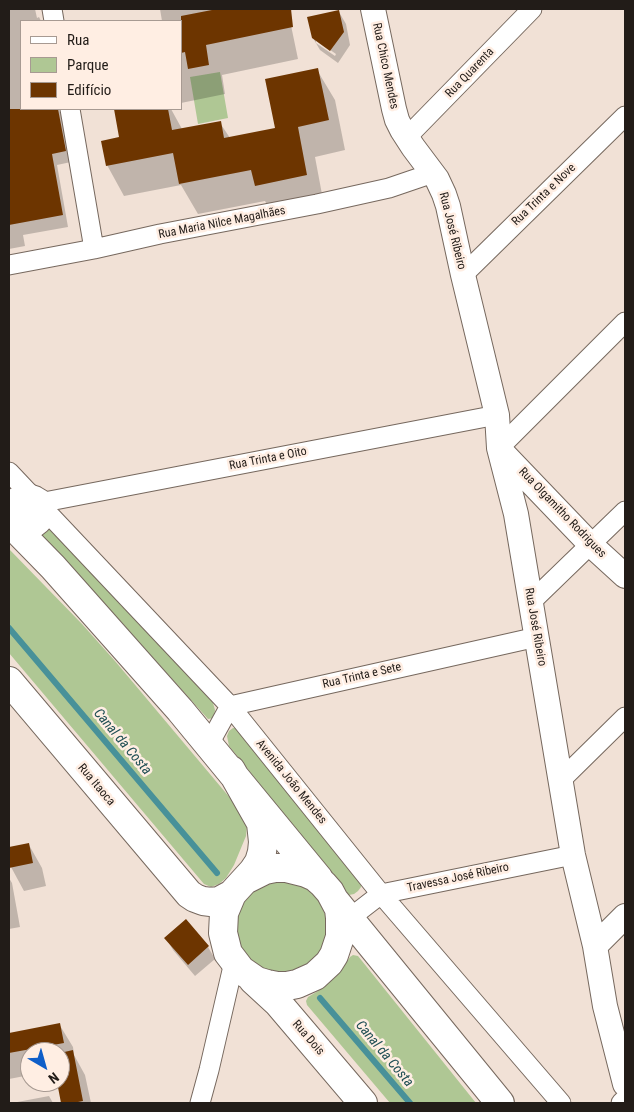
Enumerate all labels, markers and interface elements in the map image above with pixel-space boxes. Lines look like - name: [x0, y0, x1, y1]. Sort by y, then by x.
- legend: [20, 20, 182, 110]
- street label: Rua Chico Mendes: [369, 22, 401, 110]
- text: Rua: [67, 31, 89, 49]
- street label: Rua Quarenta: [443, 45, 497, 101]
- text: Parque: [67, 56, 109, 74]
- text: Edifício: [67, 81, 111, 99]
- street label: Rua Trinta e Nove: [509, 161, 579, 229]
- street label: Rua José Ribeiro: [435, 191, 469, 271]
- street label: Rua Maria Nilce Magalhães: [157, 204, 287, 242]
- street label: Rua Trinta e Oito: [228, 444, 308, 474]
- street label: Rua Olgamitho Rodrigues: [515, 465, 609, 561]
- street label: Rua José Ribeiro: [521, 587, 549, 667]
- street label: Rua Trinta e Sete: [321, 660, 403, 692]
- water label: Canal da Costa: [89, 705, 155, 779]
- street label: Avenida João Mendes: [253, 737, 329, 827]
- street label: Rua Itaoca: [74, 761, 118, 809]
- street label: Travessa José Ribeiro: [406, 860, 510, 896]
- water label: Canal da Costa: [351, 1017, 417, 1091]
- street label: Rua Dois: [289, 1018, 327, 1058]
- north arrow: [20, 1042, 70, 1092]
- text: N: [45, 1069, 62, 1087]

